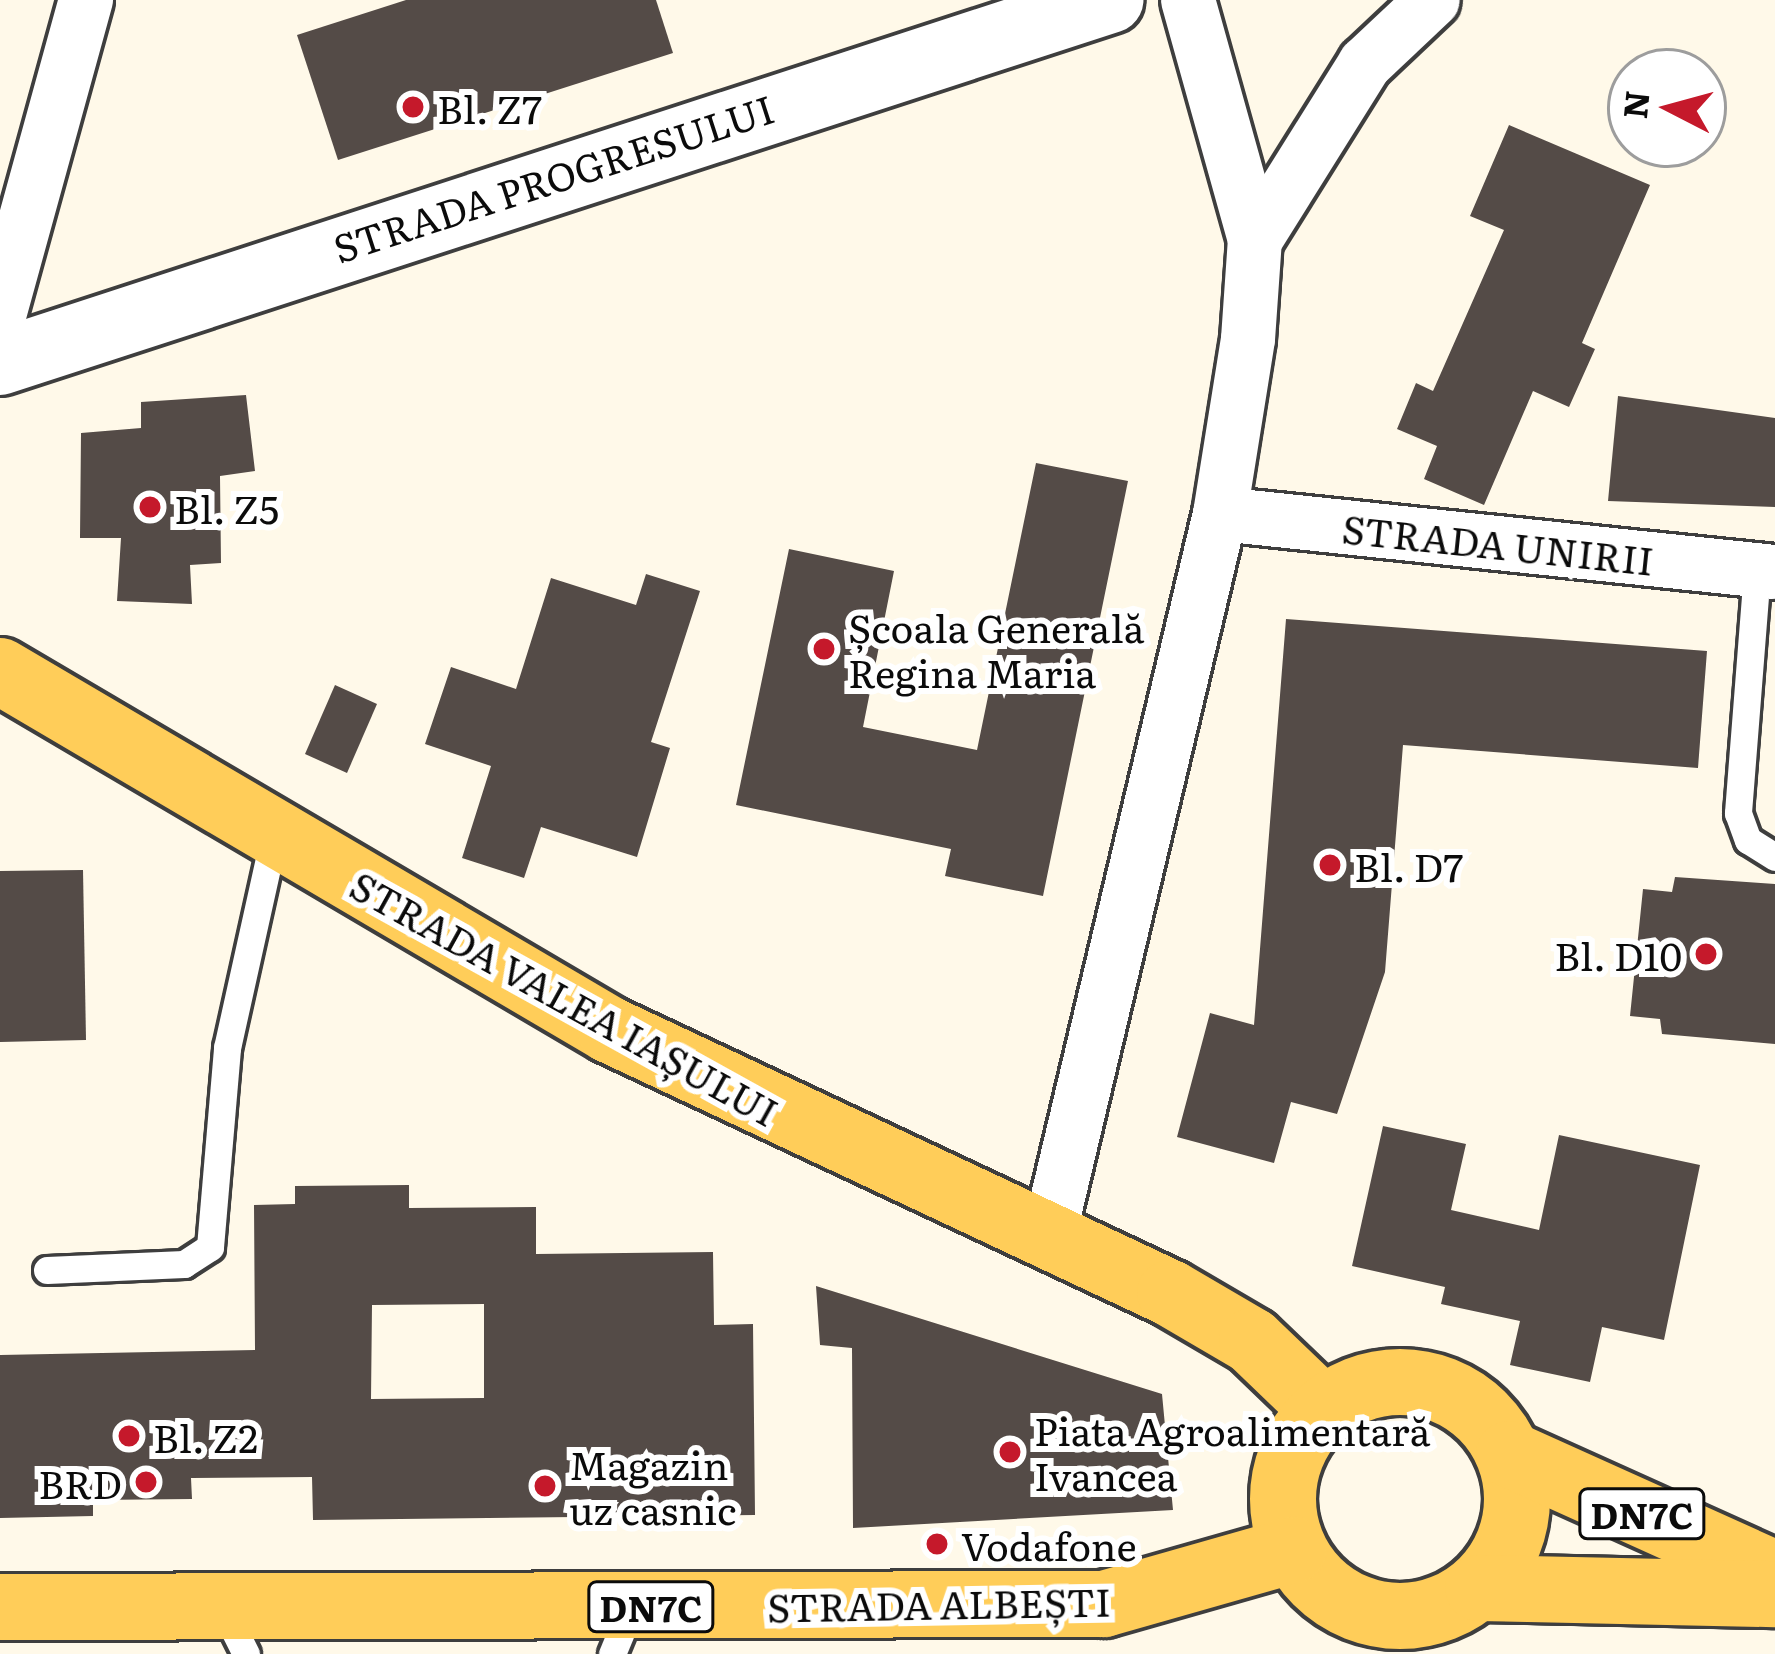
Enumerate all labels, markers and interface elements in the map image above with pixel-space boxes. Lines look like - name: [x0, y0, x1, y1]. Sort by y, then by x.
- north arrow: [1607, 48, 1727, 168]
- street label: STRADA PROGRESULUI: [327, 84, 779, 270]
- place label: Bl. Z7: [437, 84, 542, 130]
- text: N: [1608, 88, 1659, 121]
- marker: Bl. Z7: [400, 94, 426, 120]
- place label: Bl. Z5: [174, 484, 279, 530]
- marker: Bl. Z5: [137, 494, 163, 520]
- street label: STRADA UNIRII: [1340, 503, 1656, 583]
- place label: Școala Generală Regina Maria: [848, 604, 1144, 695]
- marker: Școala Generală Regina Maria: [811, 636, 837, 662]
- place label: Bl. D7: [1354, 842, 1463, 888]
- marker: Bl. D7: [1317, 852, 1343, 878]
- street label: STRADA VALEA IAȘULUI: [343, 860, 787, 1134]
- place label: Bl. D10: [1554, 931, 1682, 977]
- marker: Bl. D10: [1693, 941, 1719, 967]
- place label: Piata Agroalimentară Ivancea: [1034, 1407, 1430, 1498]
- place label: Bl. Z2: [153, 1413, 258, 1459]
- marker: Bl. Z2: [116, 1423, 142, 1449]
- marker: Piata Agroalimentară Ivancea: [997, 1439, 1023, 1465]
- place label: Magazin uz casnic: [569, 1441, 736, 1532]
- place label: BRD: [38, 1459, 122, 1505]
- marker: BRD: [133, 1469, 159, 1495]
- marker: Magazin uz casnic: [532, 1473, 558, 1499]
- road number: DN7C: [1576, 1484, 1708, 1544]
- place label: Vodafone: [961, 1521, 1137, 1567]
- marker: Vodafone: [924, 1531, 950, 1557]
- road number: DN7C: [585, 1577, 717, 1637]
- street label: STRADA ALBEȘTI: [767, 1577, 1111, 1629]

